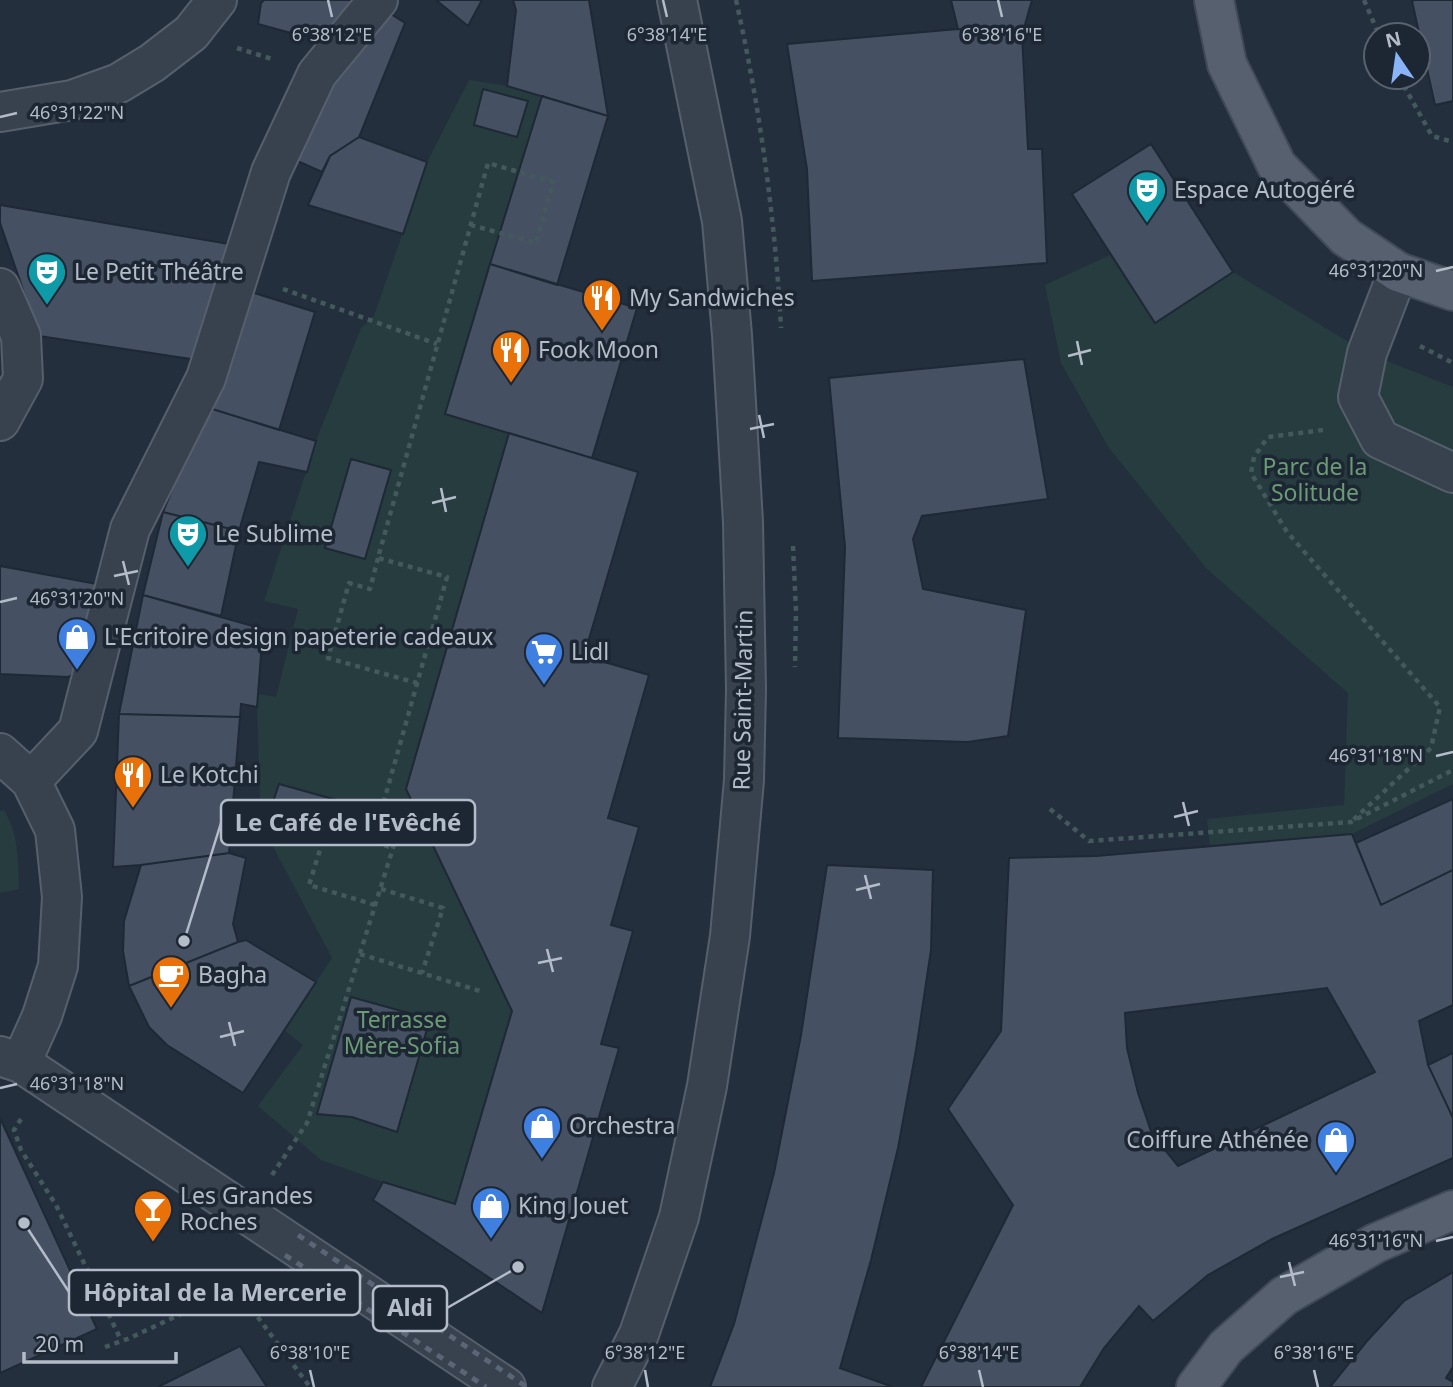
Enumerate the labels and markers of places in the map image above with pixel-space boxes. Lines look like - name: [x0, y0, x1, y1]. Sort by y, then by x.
- theatre icon: Espace Autogéré: [1126, 169, 1168, 224]
- place label: Espace Autogéré: [1174, 173, 1355, 205]
- theatre icon: Le Petit Théâtre: [26, 251, 68, 306]
- place label: Le Petit Théâtre: [74, 255, 244, 287]
- restaurant icon: My Sandwiches: [581, 277, 623, 332]
- place label: My Sandwiches: [629, 281, 795, 313]
- restaurant icon: Fook Moon: [490, 329, 532, 384]
- place label: Fook Moon: [538, 333, 659, 365]
- theatre icon: Le Sublime: [167, 513, 209, 568]
- place label: Le Sublime: [215, 517, 333, 549]
- shop icon: L'Ecritoire design papeterie cadeaux: [56, 616, 98, 671]
- place label: L'Ecritoire design papeterie cadeaux: [104, 620, 493, 652]
- supermarket icon: Lidl: [523, 631, 565, 686]
- place label: Lidl: [571, 635, 609, 667]
- restaurant icon: Le Kotchi: [112, 754, 154, 809]
- place label: Le Kotchi: [160, 758, 259, 790]
- callout: Le Café de l'Evêché: [221, 800, 475, 845]
- cafe icon: Bagha: [150, 954, 192, 1009]
- place label: Bagha: [198, 958, 267, 990]
- shop icon: Orchestra: [521, 1105, 563, 1160]
- place label: Orchestra: [569, 1109, 676, 1141]
- shop icon: Coiffure Athénée: [1315, 1119, 1357, 1174]
- place label: Coiffure Athénée: [1126, 1123, 1309, 1155]
- place label: Les Grandes Roches: [180, 1179, 313, 1237]
- shop icon: King Jouet: [470, 1185, 512, 1240]
- bar icon: Les Grandes Roches: [132, 1188, 174, 1243]
- place label: King Jouet: [518, 1189, 628, 1221]
- callout: Hôpital de la Mercerie: [69, 1270, 360, 1315]
- callout: Aldi: [373, 1286, 447, 1331]

